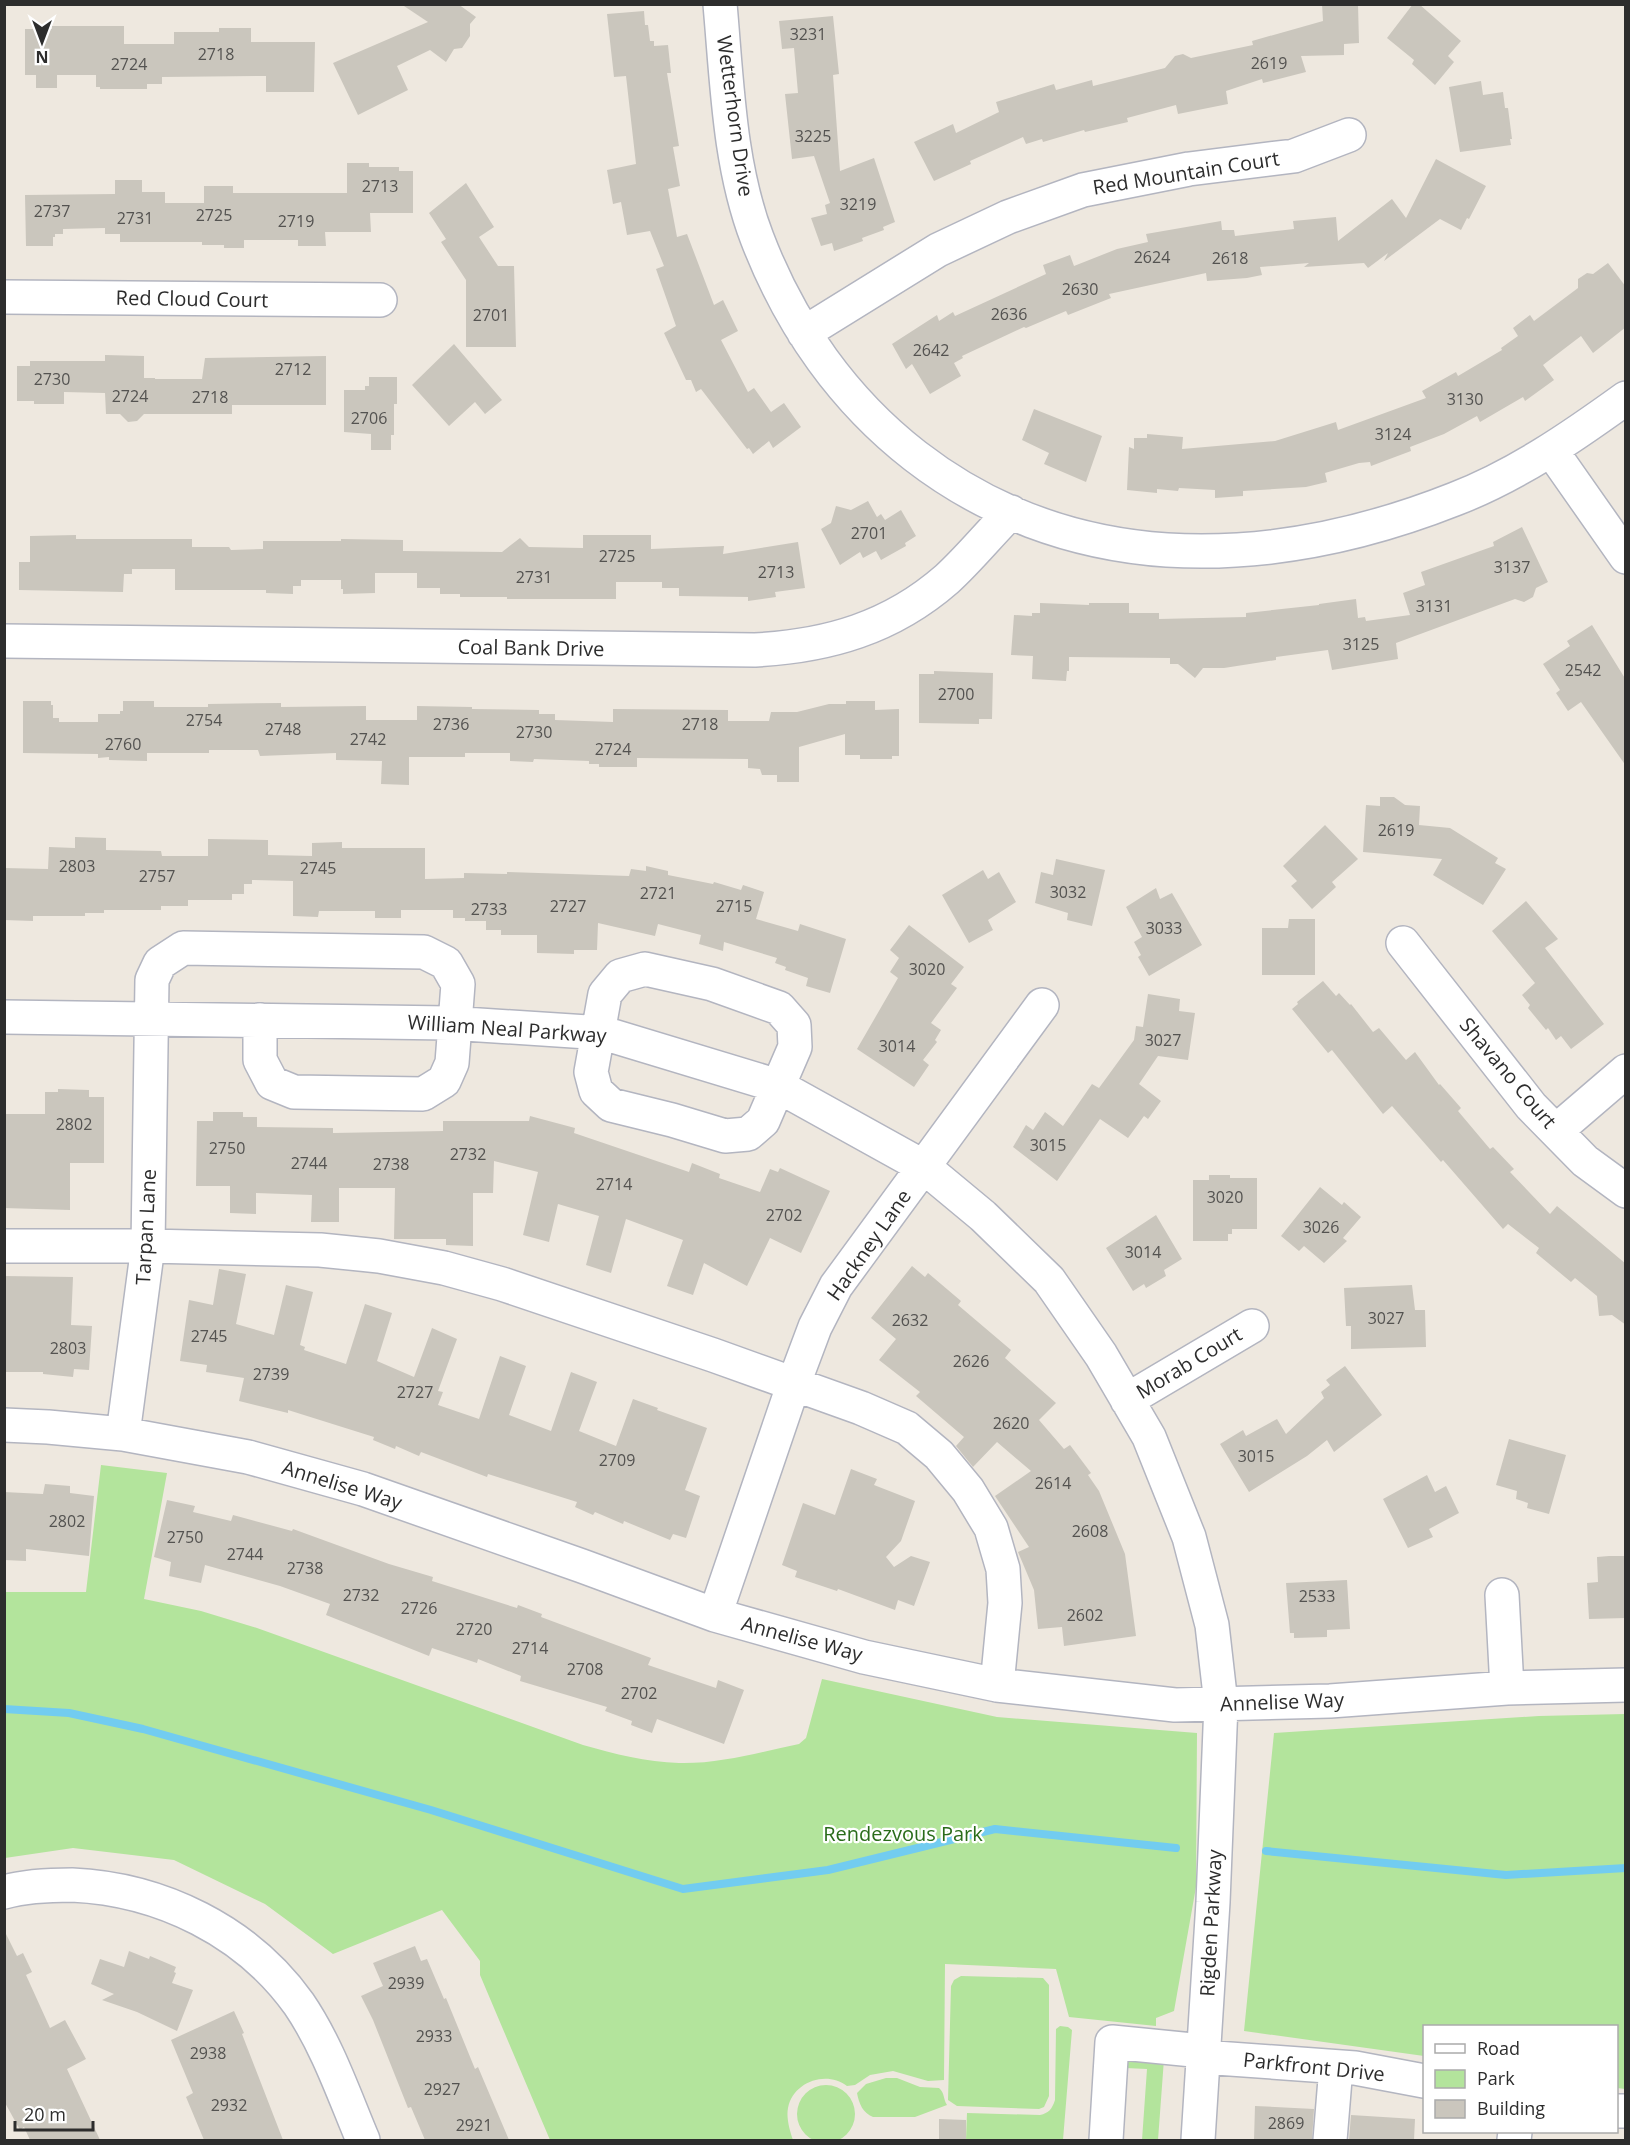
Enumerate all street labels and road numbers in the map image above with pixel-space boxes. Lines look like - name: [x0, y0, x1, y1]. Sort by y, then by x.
- street label: Wetterhorn Drive: [711, 34, 760, 198]
- street label: Red Mountain Court: [1091, 144, 1281, 201]
- street label: Red Cloud Court: [115, 284, 269, 313]
- street label: Coal Bank Drive: [457, 633, 605, 662]
- street label: William Neal Parkway: [407, 1008, 609, 1049]
- street label: Shavano Court: [1454, 1011, 1563, 1134]
- street label: Tarpan Lane: [129, 1168, 162, 1286]
- street label: Hackney Lane: [820, 1184, 917, 1306]
- street label: Morab Court: [1131, 1320, 1247, 1405]
- street label: Annelise Way: [279, 1453, 406, 1516]
- street label: Annelise Way: [739, 1609, 866, 1668]
- street label: Annelise Way: [1220, 1686, 1345, 1717]
- street label: Rigden Parkway: [1193, 1848, 1228, 1997]
- street label: Parkfront Drive: [1242, 2046, 1386, 2087]

